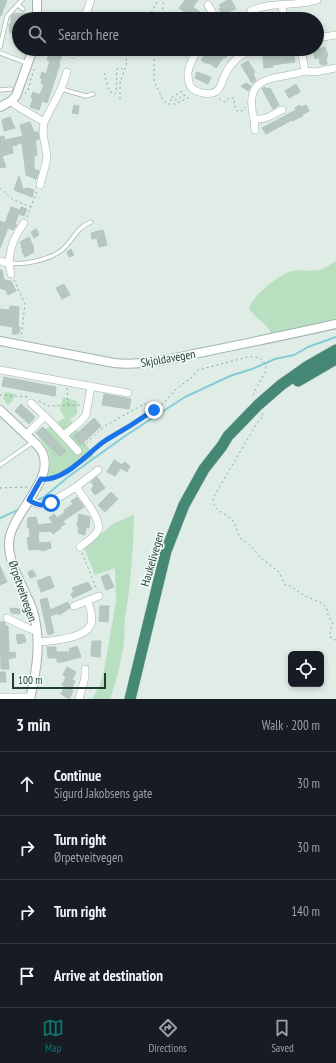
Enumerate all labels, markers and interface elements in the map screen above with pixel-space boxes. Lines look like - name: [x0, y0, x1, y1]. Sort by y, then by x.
- search box: [12, 12, 324, 56]
- icon: search: [26, 23, 48, 45]
- text: Search here: [58, 25, 119, 44]
- street label: Skjoldavegen: [139, 346, 197, 370]
- route end: [145, 401, 163, 419]
- route start: [42, 494, 60, 512]
- street label: Haukelivegen: [137, 530, 167, 588]
- street label: Ørpetveitvegen: [6, 558, 40, 624]
- map controls: [288, 651, 324, 687]
- button: locate: [288, 651, 324, 687]
- scale bar: [12, 671, 106, 690]
- text: 100 m: [18, 673, 42, 687]
- text: 3 min: [16, 714, 50, 736]
- text: Walk · 200 m: [262, 717, 320, 734]
- text: Continue: [54, 766, 101, 785]
- icon: ahead: [16, 773, 38, 795]
- text: 30 m: [297, 775, 320, 792]
- text: Sigurd Jakobsens gate: [54, 785, 152, 802]
- text: Turn right: [54, 830, 106, 849]
- icon: right: [16, 837, 38, 859]
- text: 30 m: [297, 839, 320, 856]
- text: Ørpetveitvegen: [54, 849, 123, 866]
- icon: right: [16, 901, 38, 923]
- text: Turn right: [54, 902, 106, 921]
- text: 140 m: [291, 903, 320, 920]
- icon: arrive: [16, 965, 38, 987]
- text: Arrive at destination: [54, 966, 163, 985]
- tab: Map: [42, 1017, 64, 1055]
- tab: Directions: [149, 1017, 187, 1055]
- tab: Saved: [271, 1017, 294, 1055]

